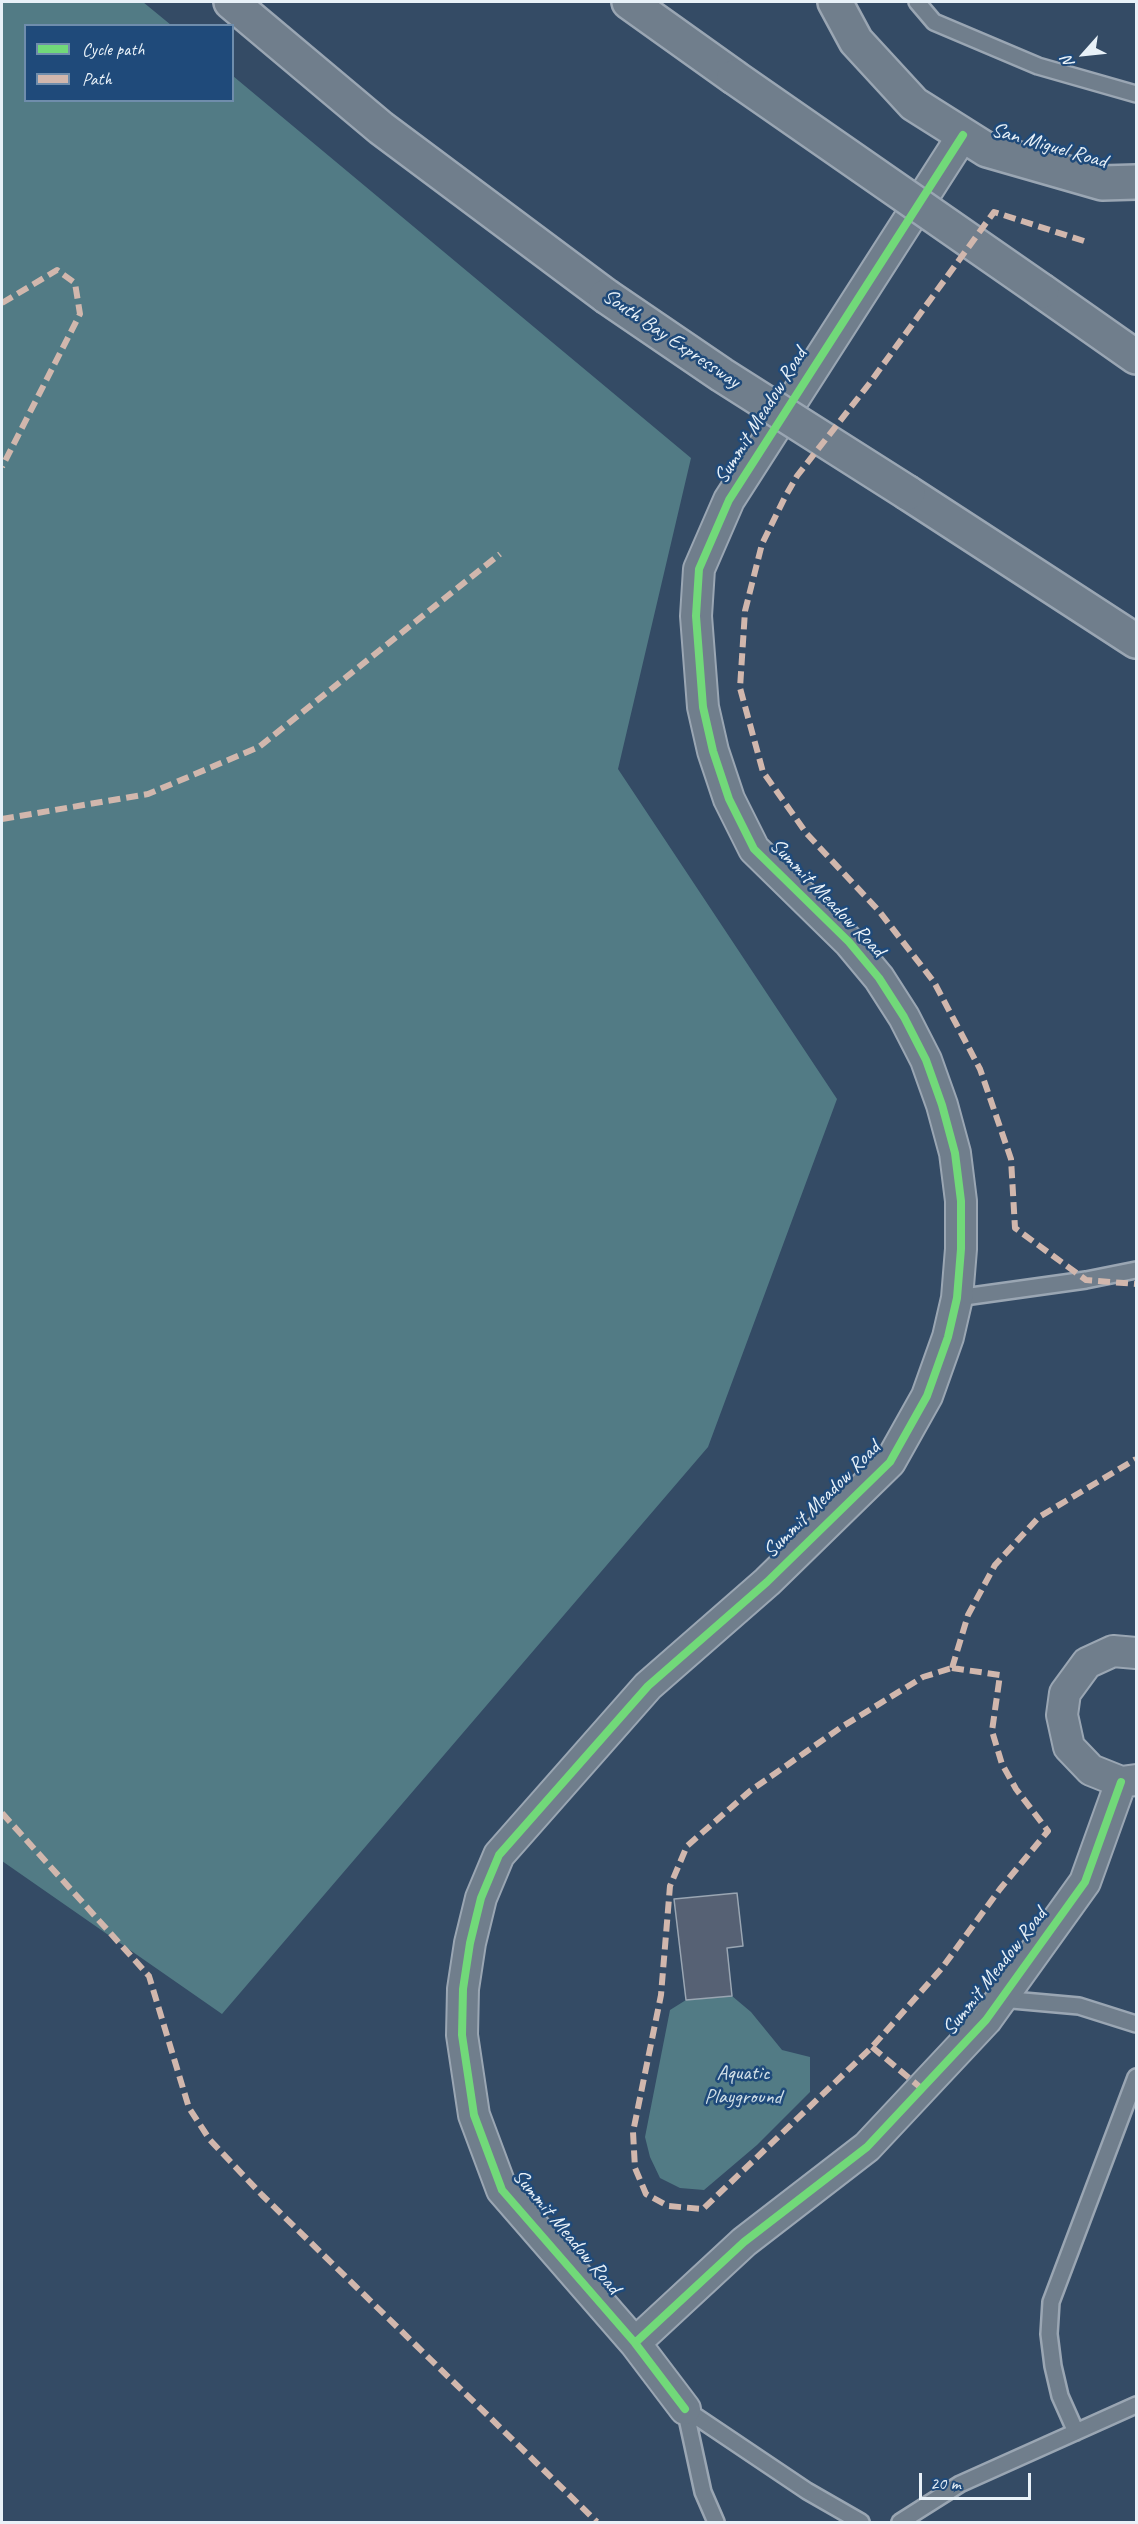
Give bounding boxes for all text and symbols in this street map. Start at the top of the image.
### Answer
legend [24,24,234,102]
north arrow [1054,24,1114,84]
text: Cycle path [82,38,144,60]
text: N [1057,53,1079,71]
text: Path [82,68,112,90]
street label: San Miguel Road [988,118,1110,174]
street label: South Bay Expressway [598,284,744,394]
street label: Summit Meadow Road [709,343,813,489]
street label: Summit Meadow Road [764,833,890,963]
street label: Summit Meadow Road [758,1436,886,1564]
street label: Summit Meadow Road [937,1903,1053,2041]
park label: Aquatic Playground [704,2060,782,2110]
street label: Summit Meadow Road [506,2164,626,2300]
scale bar [922,2461,1034,2499]
text: 20 m [930,2472,961,2494]

